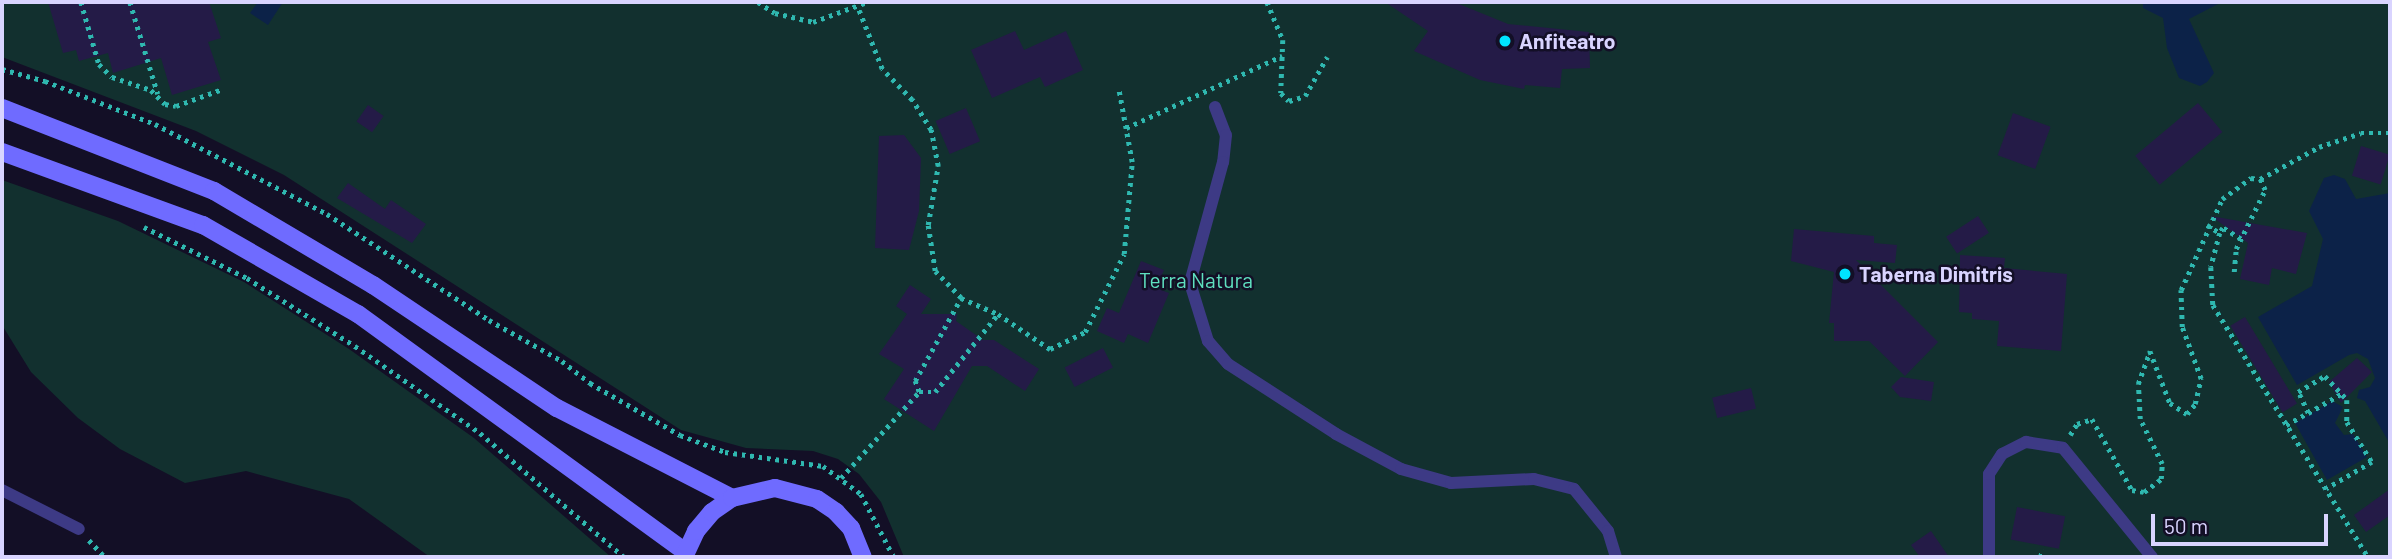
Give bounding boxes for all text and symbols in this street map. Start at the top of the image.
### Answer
place label: Anfiteatro [1519,28,1616,54]
marker: Anfiteatro [1497,33,1513,49]
place label: Taberna Dimitris [1859,261,2013,287]
marker: Taberna Dimitris [1837,266,1853,282]
park label: Terra Natura [1139,267,1253,293]
scale bar [2154,500,2331,544]
text: 50 m [2164,513,2208,538]

